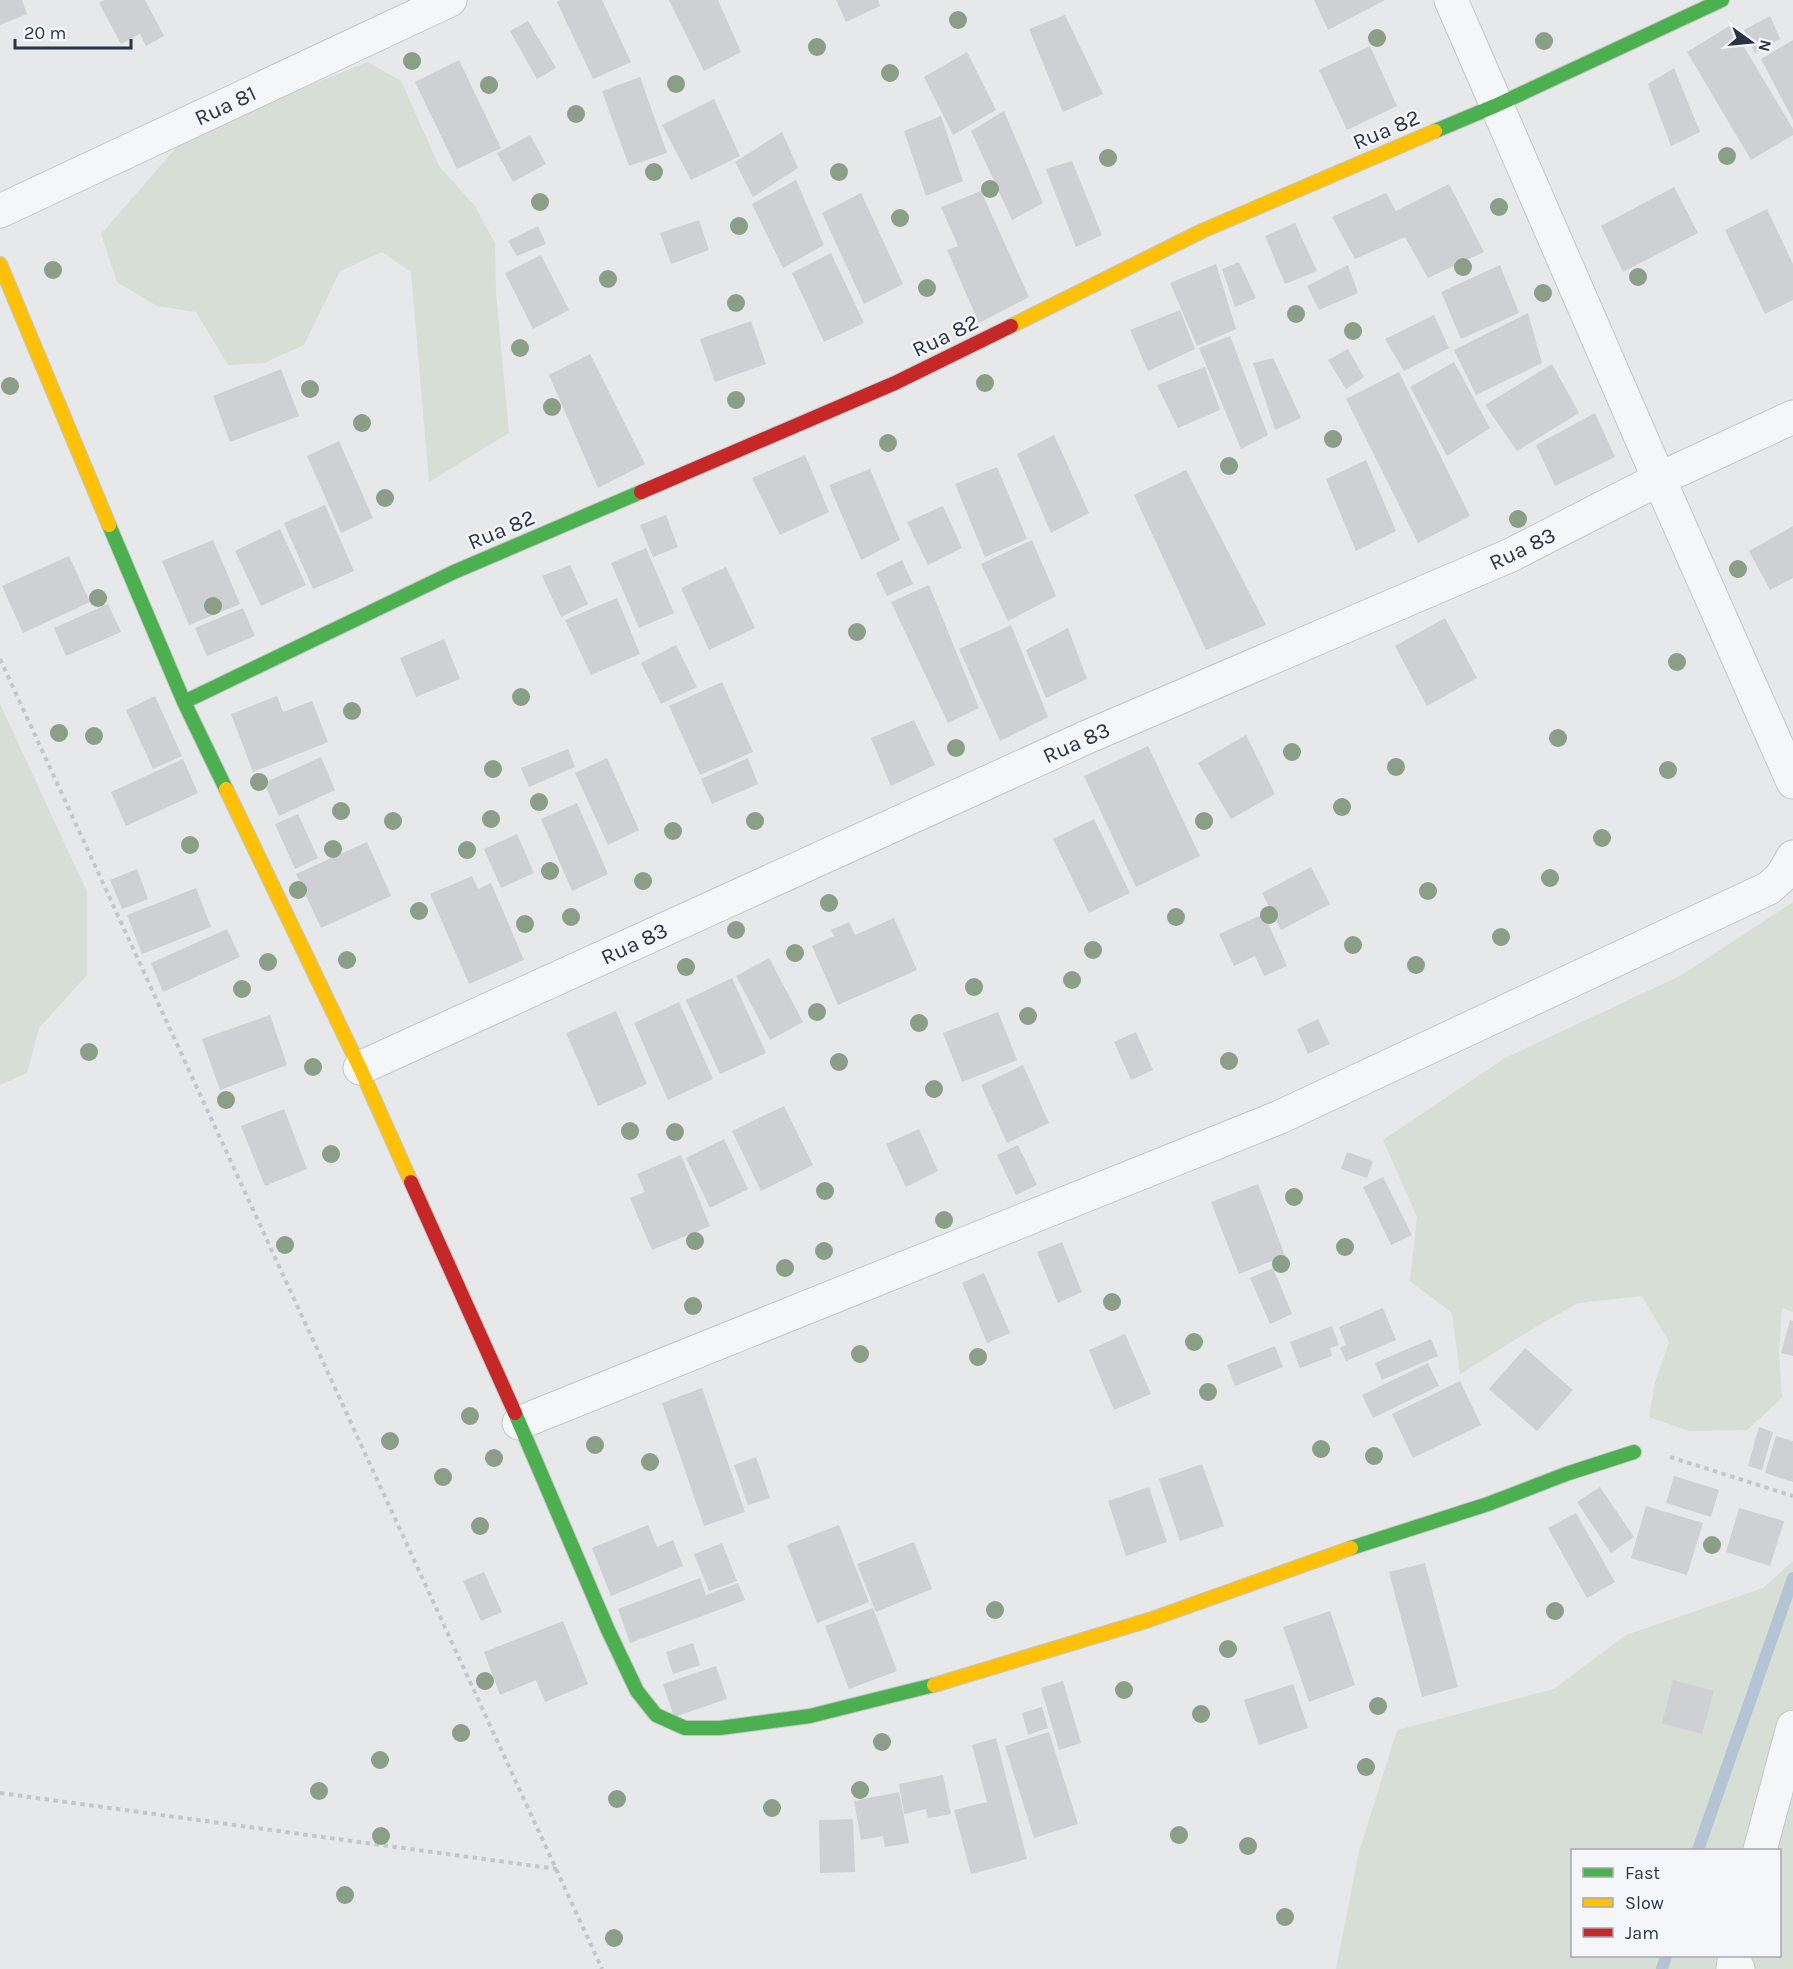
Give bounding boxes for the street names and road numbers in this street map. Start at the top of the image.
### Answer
street label: Rua 81 [191,80,260,131]
street label: Rua 82 [1349,104,1424,156]
street label: Rua 82 [908,309,983,363]
street label: Rua 82 [464,504,539,556]
street label: Rua 83 [1485,522,1560,576]
street label: Rua 83 [1039,717,1114,769]
street label: Rua 83 [597,917,672,971]

